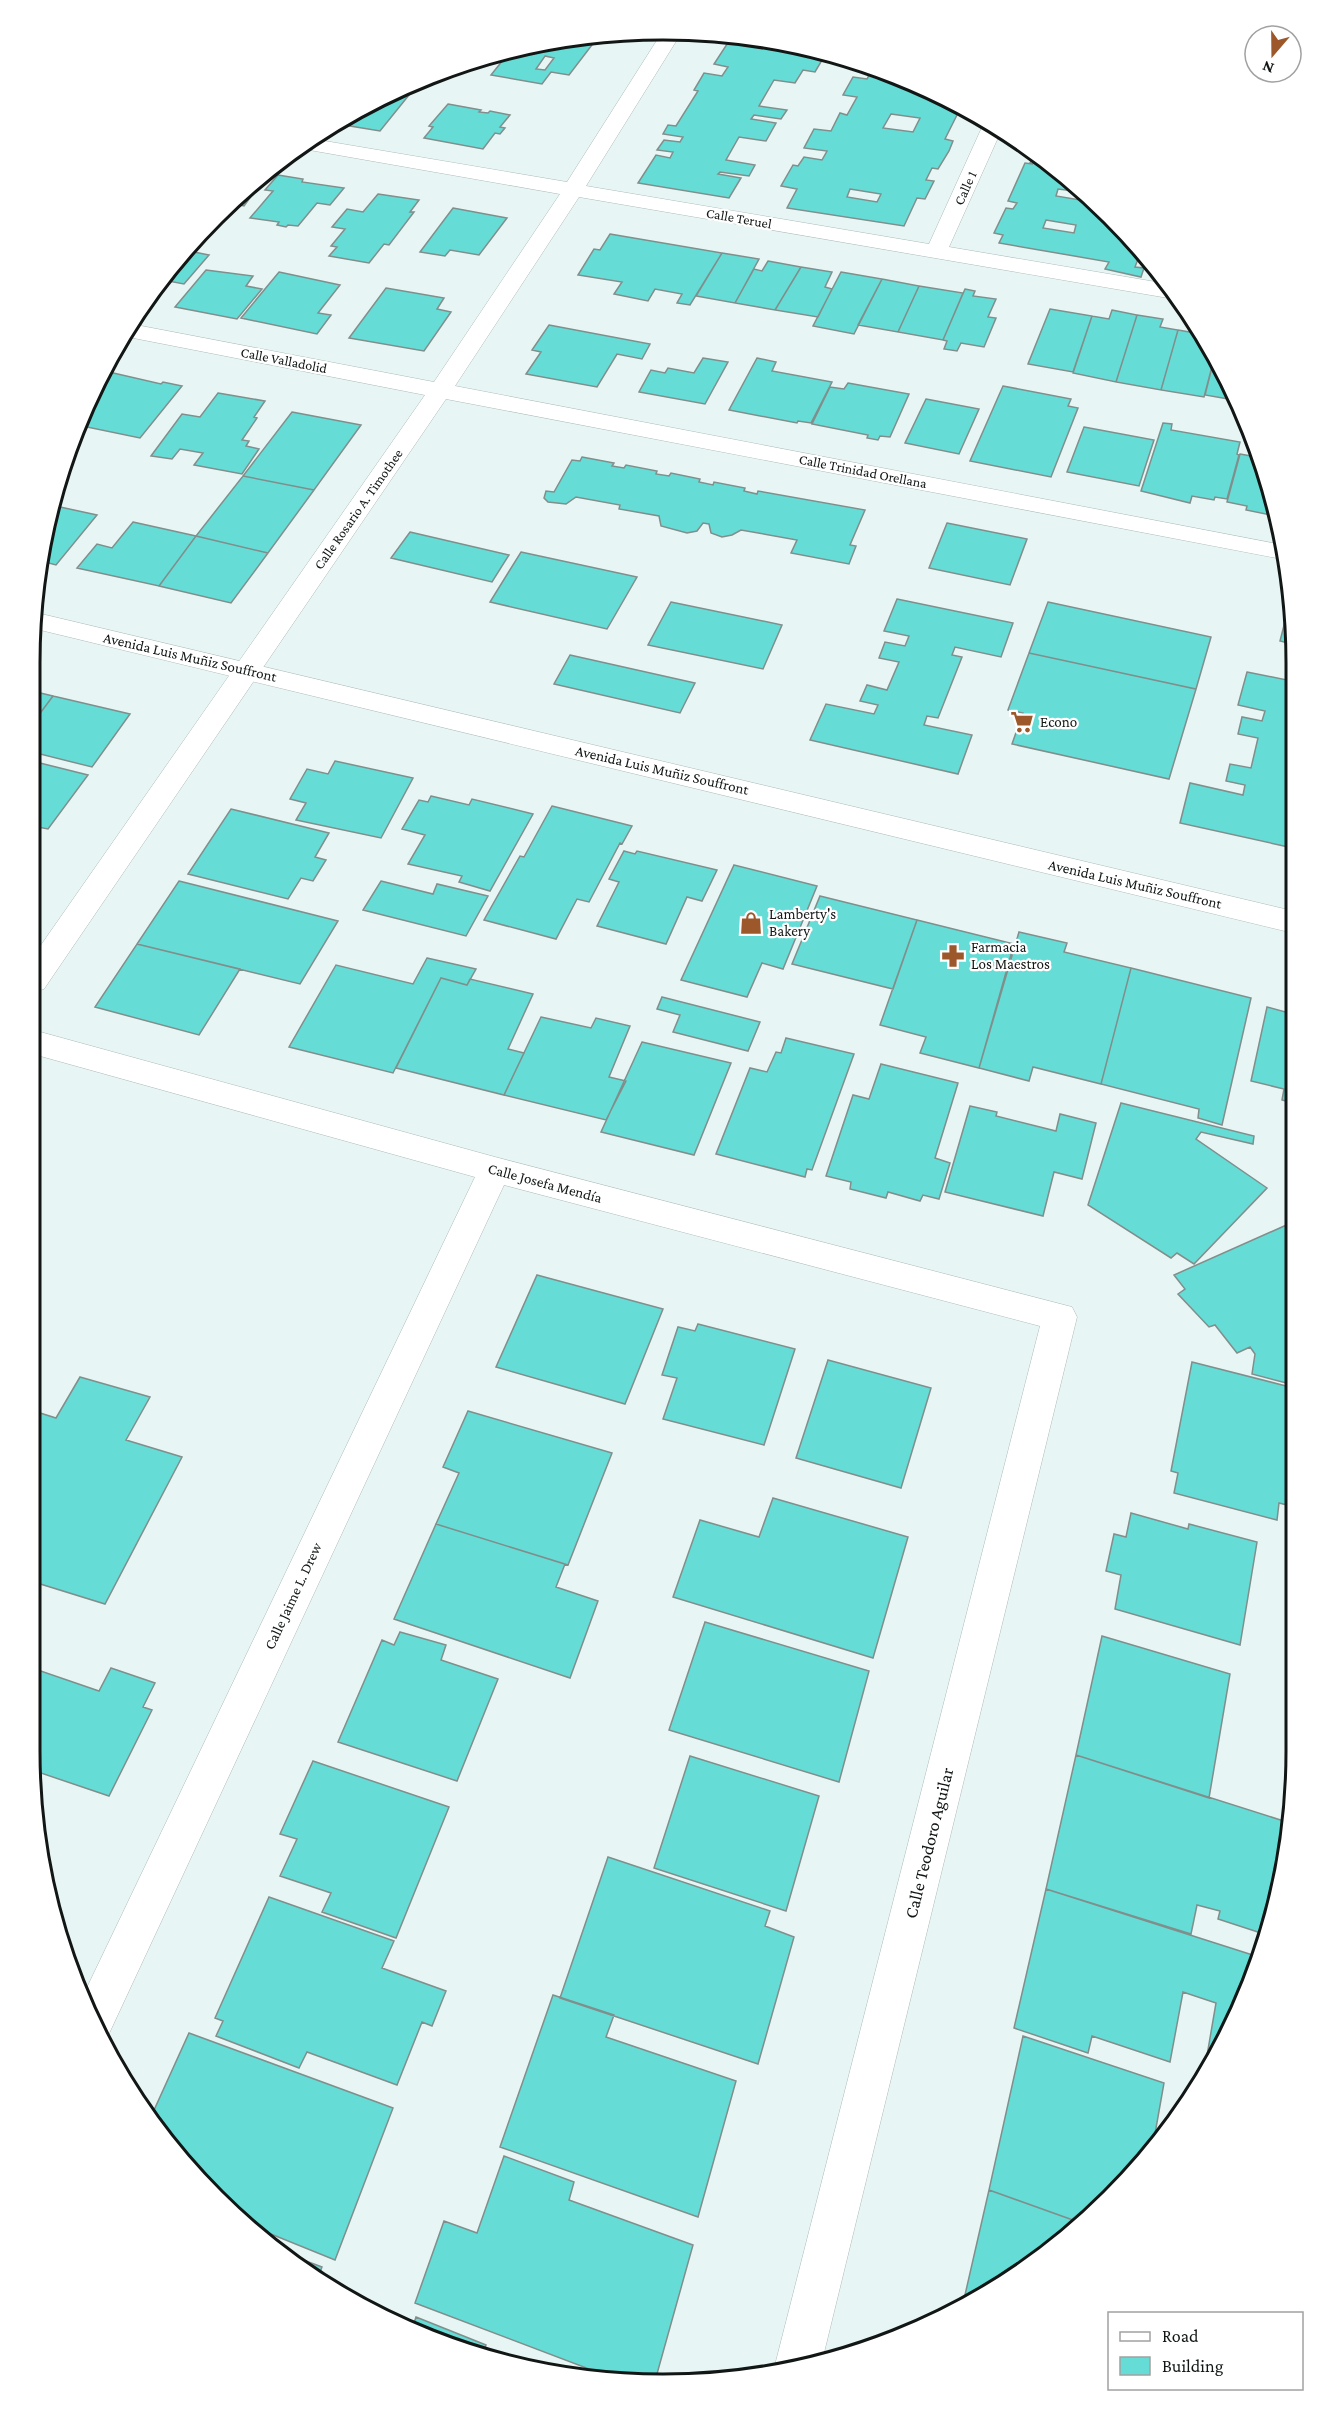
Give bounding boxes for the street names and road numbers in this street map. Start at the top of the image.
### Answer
street label: Calle 1 [950,168,980,207]
street label: Calle Teruel [705,204,773,232]
street label: Calle Valladolid [240,344,329,376]
street label: Calle Rosario A. Timothee [310,446,406,572]
street label: Calle Trinidad Orellana [798,451,929,491]
street label: Avenida Luis Muñiz Souffront [102,629,279,685]
street label: Avenida Luis Muñiz Souffront [574,742,751,798]
street label: Avenida Luis Muñiz Souffront [1047,856,1224,912]
street label: Calle Josefa Mendía [486,1160,604,1207]
street label: Calle Jaime L. Drew [261,1539,326,1652]
street label: Calle Teodoro Aguilar [901,1765,958,1921]

